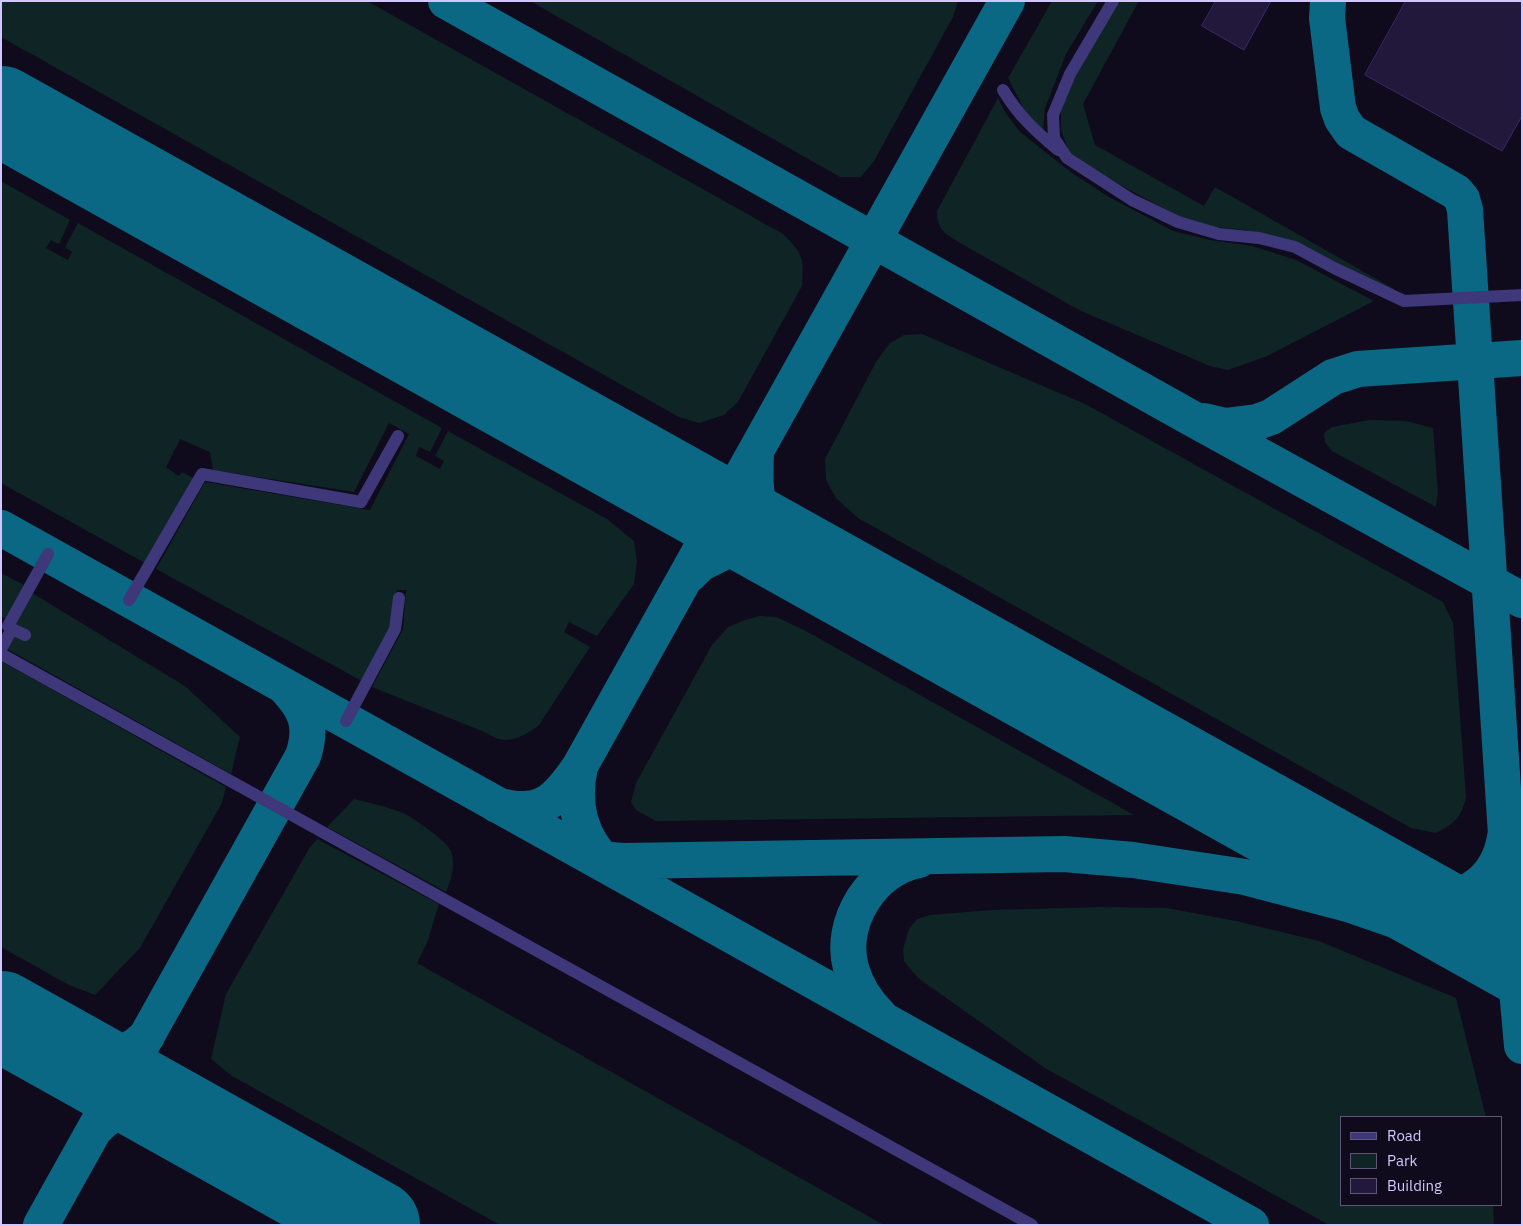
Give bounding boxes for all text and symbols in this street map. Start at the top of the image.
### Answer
legend [1340,1116,1503,1206]
text: Road [1387,1126,1422,1145]
text: Park [1387,1151,1417,1170]
text: Building [1387,1176,1442,1195]

